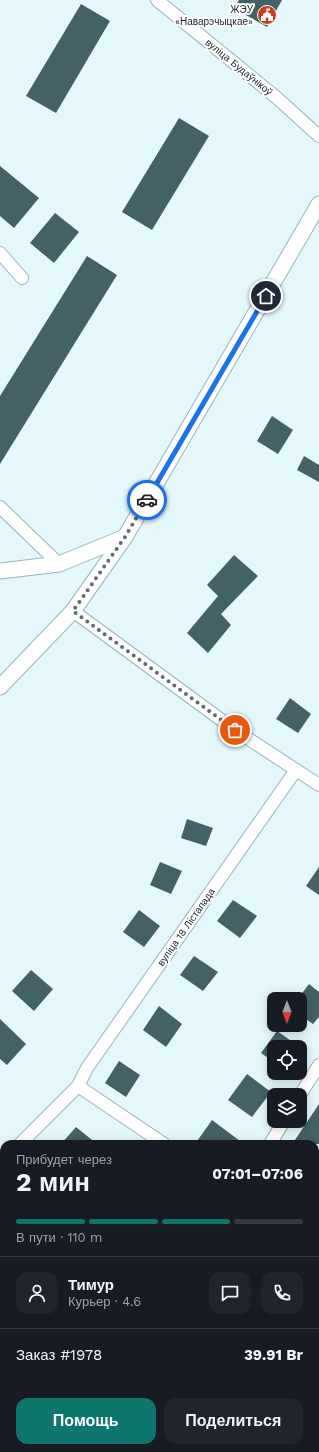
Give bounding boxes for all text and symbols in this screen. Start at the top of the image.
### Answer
place label: ЖЭУ «Наварэчыцкае» [175,4,254,27]
public building icon: ЖЭУ «Наварэчыцкае» [256,4,278,26]
street label: вуліца Будаўнікоў [203,37,275,97]
pin [249,279,283,313]
icon: home [255,285,277,307]
courier [127,480,167,520]
icon: car [136,489,158,511]
pin [218,713,252,747]
icon: bag [224,719,246,741]
street label: вуліца 18 Лістапада [155,886,217,968]
north arrow [267,992,307,1032]
map controls [267,992,307,1128]
button: locate [267,1040,307,1080]
button: layers [267,1088,307,1128]
text: Прибудет через [16,1152,112,1167]
text: 07:01–07:06 [212,1165,303,1183]
text: 2 мин [16,1167,90,1197]
text: В пути · 110 m [16,1230,102,1245]
button: person [16,1272,58,1314]
button: chat [209,1272,251,1314]
button: phone [261,1272,303,1314]
text: Тимур [68,1276,114,1294]
text: Курьер · 4.6 [68,1294,141,1309]
text: Заказ #1978 [16,1346,102,1364]
text: 39.91 Br [244,1346,303,1364]
button: Помощь [16,1398,156,1444]
button: Поделиться [164,1398,303,1444]

